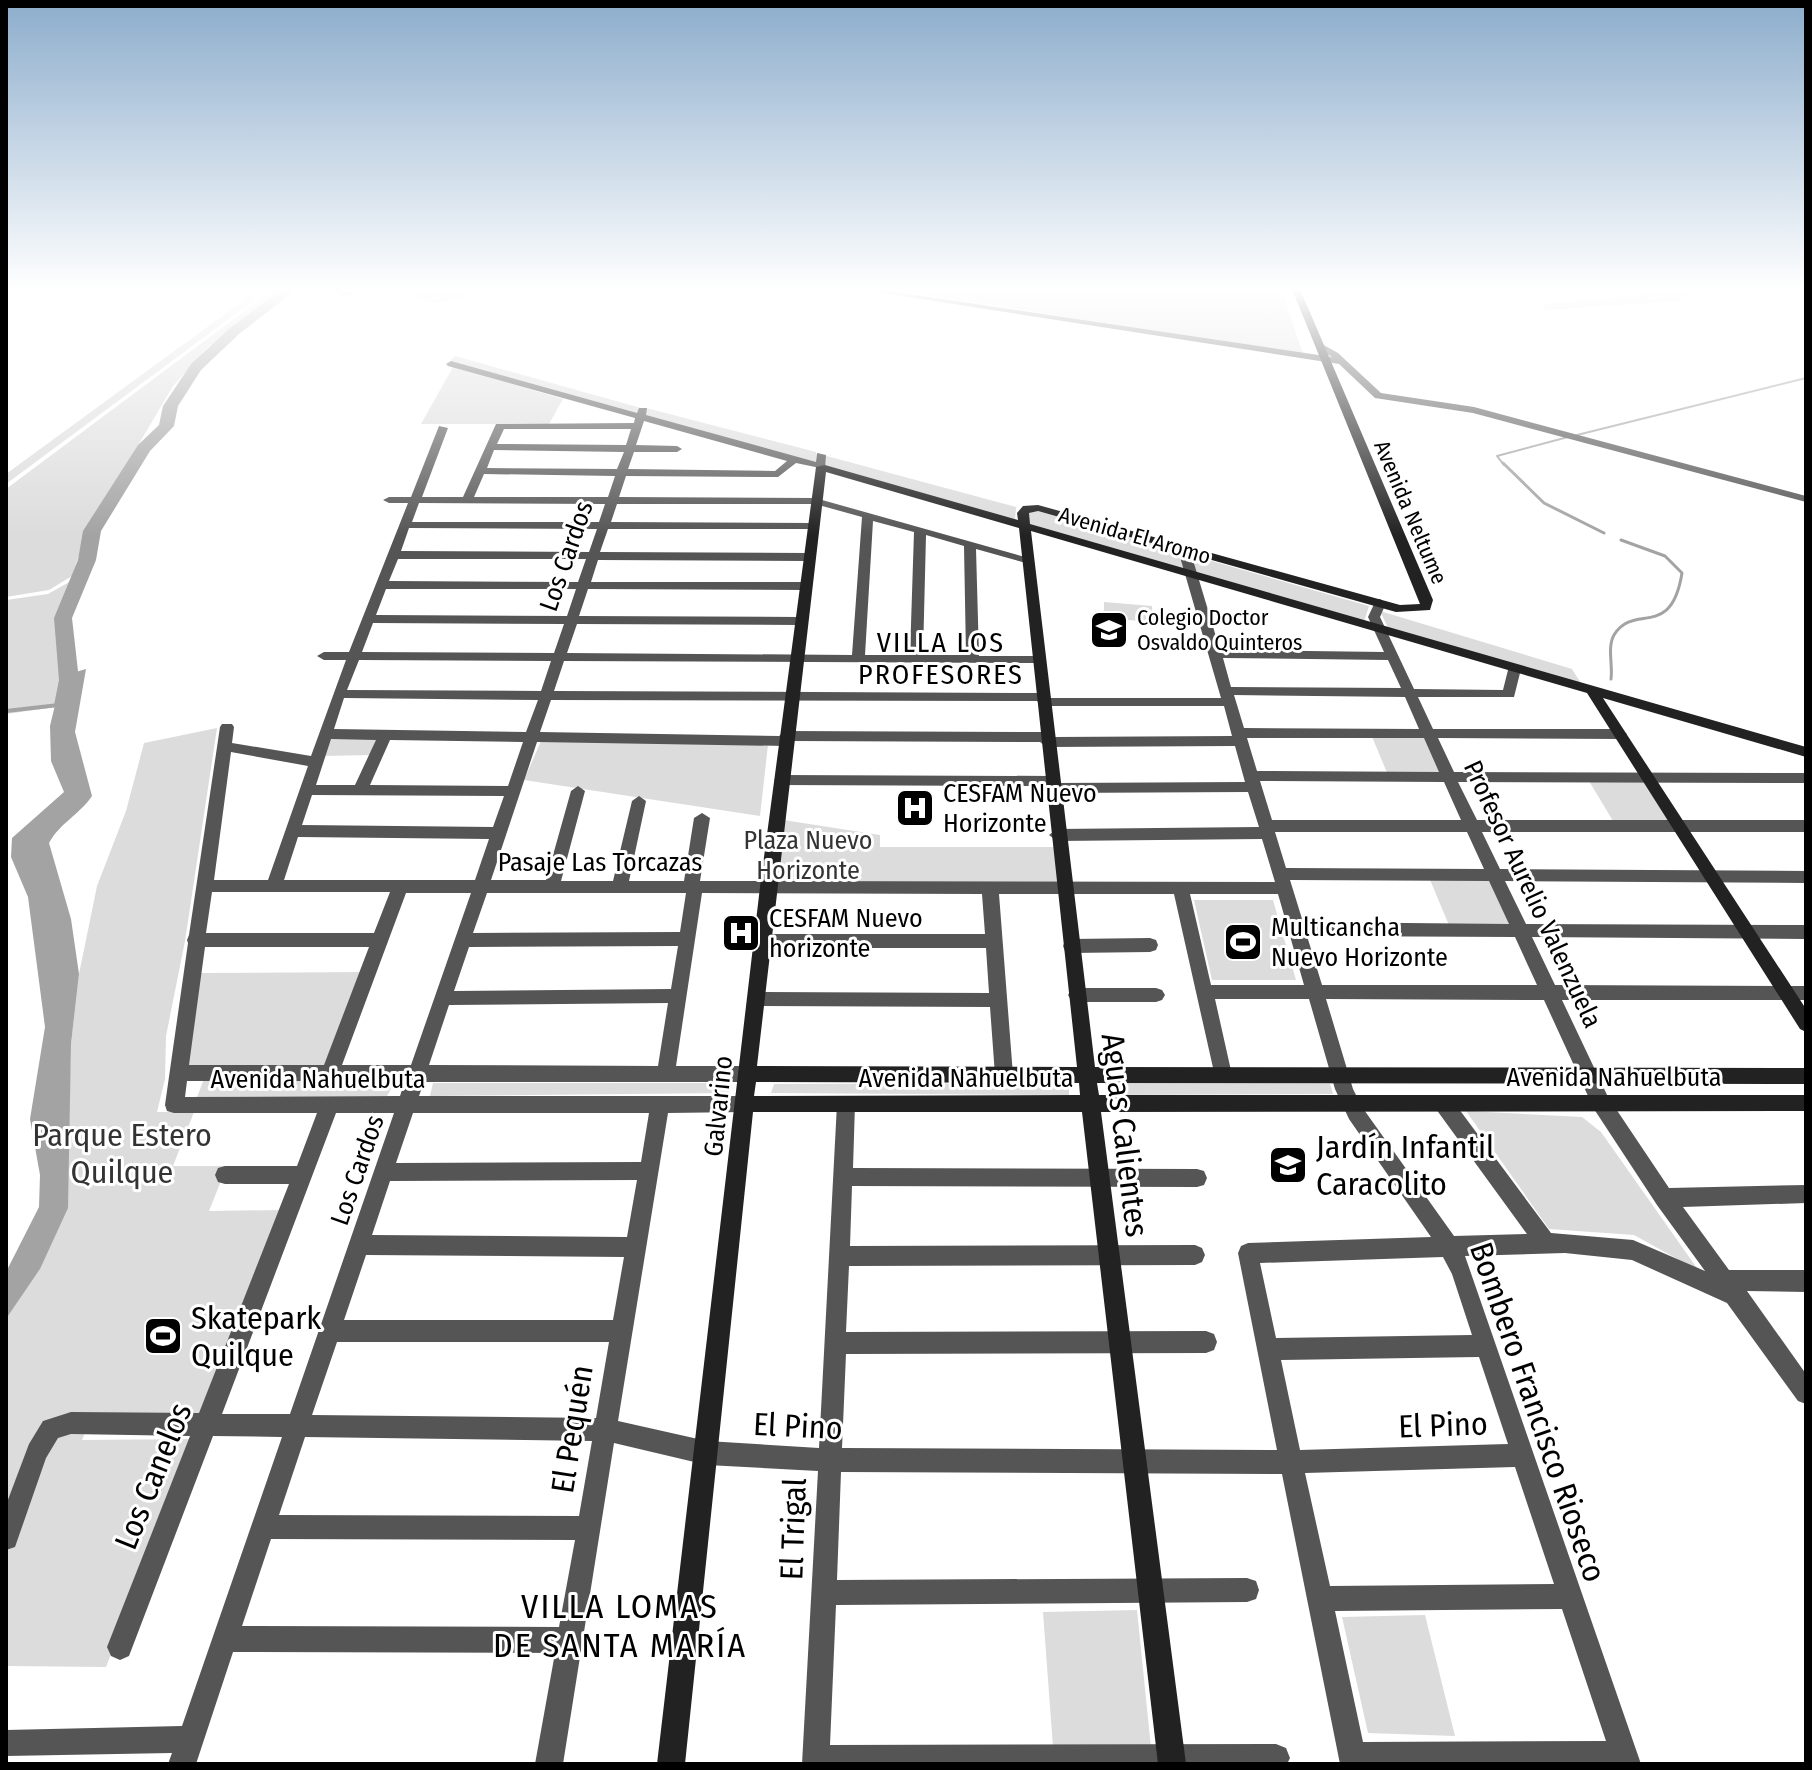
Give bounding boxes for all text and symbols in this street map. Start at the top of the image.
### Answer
street label: Avenida Neltume [1368,436,1453,588]
street label: Los Cardos [533,497,600,615]
street label: Avenida El Aromo [1056,501,1214,570]
place label: Colegio Doctor Osvaldo Quinteros [1137,604,1302,656]
school or university icon: Colegio Doctor Osvaldo Quinteros [1088,609,1130,651]
district label: VILLA LOS PROFESORES [858,626,1024,691]
street label: Profesor Aurelio Valenzuela [1457,756,1608,1033]
place label: CESFAM Nuevo Horizonte [943,778,1097,839]
hospital icon: CESFAM Nuevo Horizonte [894,787,936,829]
park label: Plaza Nuevo Horizonte [744,825,872,886]
street label: Pasaje Las Torcazas [498,847,702,878]
place label: CESFAM Nuevo horizonte [769,903,923,964]
hospital icon: CESFAM Nuevo horizonte [720,912,762,954]
place label: Multicancha Nuevo Horizonte [1271,912,1448,973]
sports icon: Multicancha Nuevo Horizonte [1222,921,1264,963]
street label: Aguas Calientes [1094,1031,1156,1239]
street label: Galvarino [698,1054,739,1158]
street label: Avenida Nahuelbuta [1506,1062,1722,1093]
street label: Avenida Nahuelbuta [858,1063,1074,1094]
street label: Avenida Nahuelbuta [210,1064,426,1095]
street label: Los Cardos [324,1111,391,1229]
park label: Parque Estero Quilque [32,1116,212,1191]
place label: Jardín Infantil Caracolito [1316,1128,1495,1203]
school or university icon: Jardín Infantil Caracolito [1267,1144,1309,1186]
street label: Bombero Francisco Rioseco [1462,1237,1614,1587]
place label: Skatepark Quilque [191,1299,321,1374]
sports icon: Skatepark Quilque [142,1315,184,1357]
street label: El Pequén [543,1362,601,1496]
street label: Los Canelos [106,1397,200,1555]
street label: El Pino [1398,1404,1488,1446]
street label: El Pino [752,1405,844,1447]
street label: El Trigal [772,1477,814,1581]
district label: VILLA LOMAS DE SANTA MARÍA [493,1586,747,1666]

